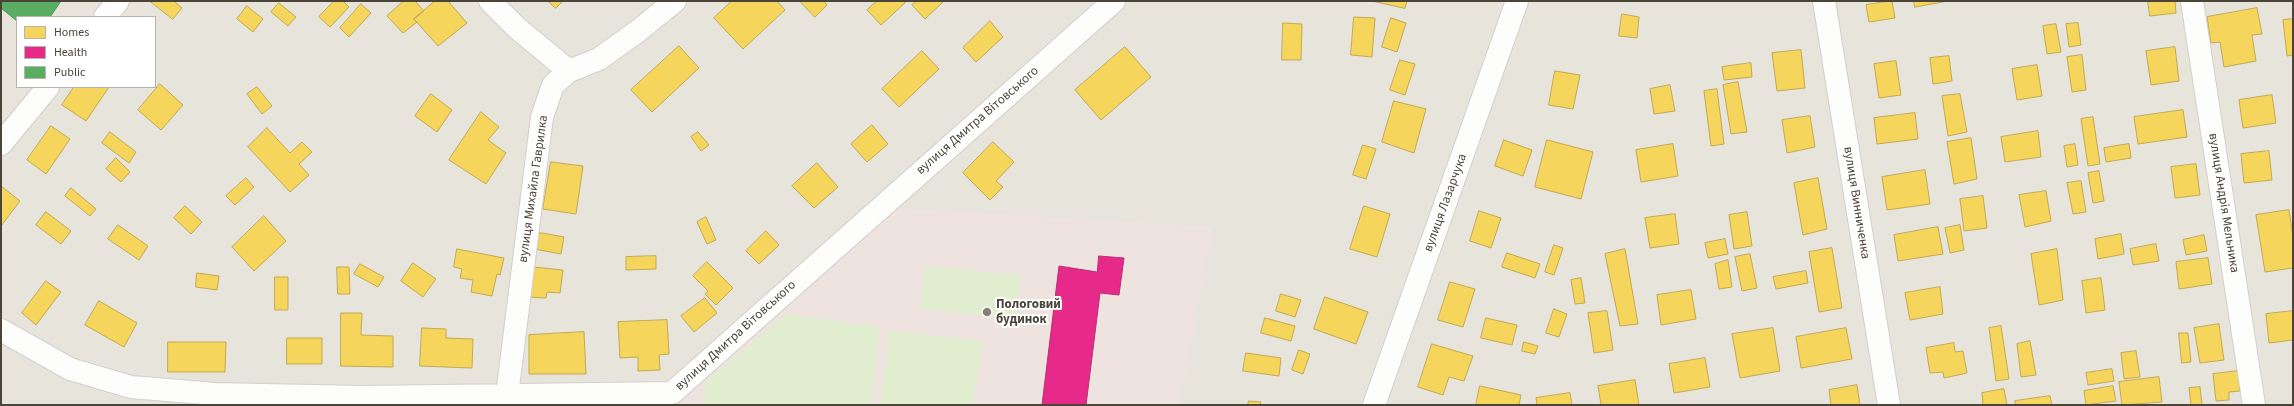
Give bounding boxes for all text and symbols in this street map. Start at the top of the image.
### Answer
legend [16,16,156,88]
text: Homes [54,24,89,41]
text: Health [54,44,87,61]
text: Public [54,64,85,81]
street label: вулиця Дмитра Вітовського [914,64,1042,178]
street label: вулиця Михайла Гаврилка [516,114,552,264]
street label: вулиця Андрія Мельника [2204,132,2242,274]
street label: вулиця Винниченка [1839,146,1873,260]
street label: вулиця Лазарчука [1421,152,1471,254]
street label: вулиця Дмитра Вітовського [672,278,800,394]
place label: Пологовий будинок [996,297,1061,328]
marker: Пологовий будинок [981,306,993,318]

